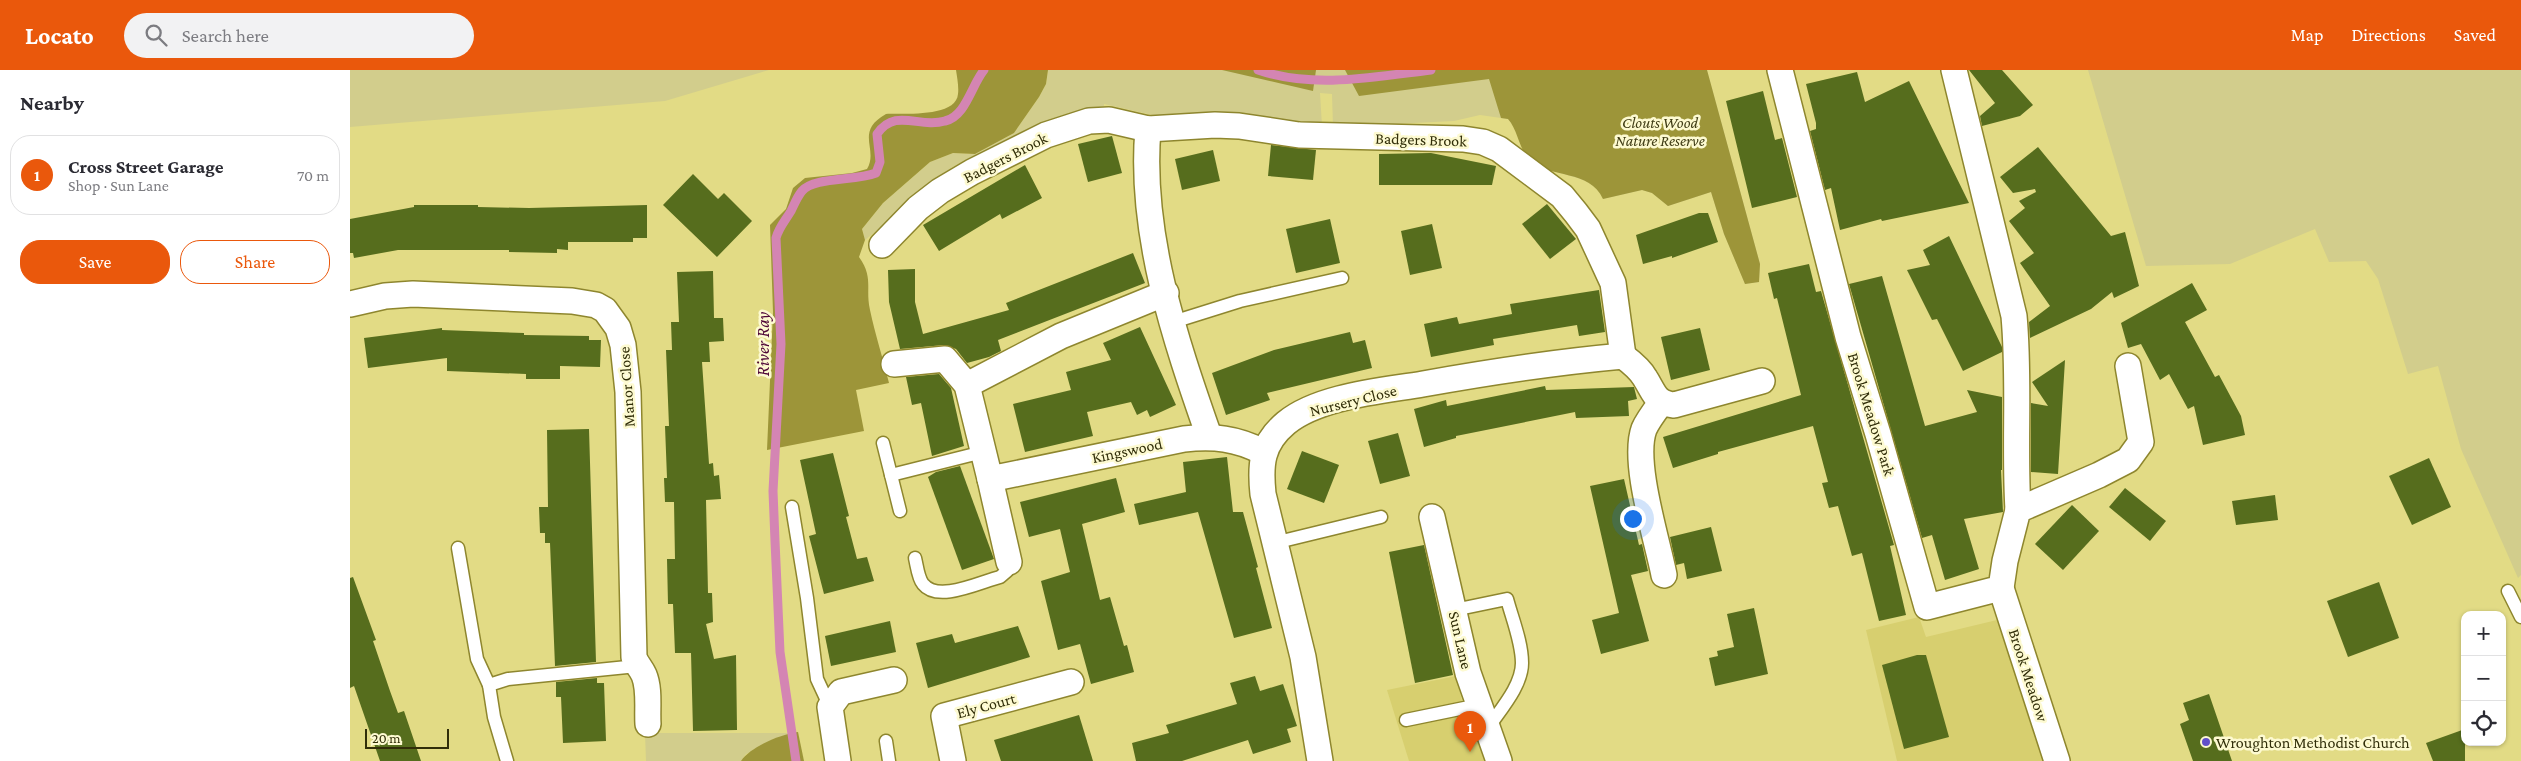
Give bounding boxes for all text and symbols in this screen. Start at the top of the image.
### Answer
search box [124,13,474,58]
icon: search [142,21,170,49]
text: Locato [25,22,94,49]
text: Search here [182,25,269,46]
text: Map [2291,25,2323,45]
text: Directions [2351,25,2426,45]
text: Saved [2454,25,2496,45]
text: Nearby [20,91,84,115]
park label: Clouts Wood Nature Reserve [1615,114,1705,149]
street label: Badgers Brook [961,129,1051,187]
street label: Badgers Brook [1375,129,1467,151]
text: Cross Street Garage [68,156,224,177]
text: 1 [34,167,40,184]
text: 70 m [297,167,329,184]
text: Shop · Sun Lane [68,177,169,194]
button: Save [20,240,170,284]
button: Share [180,240,330,284]
water label: River Ray [753,311,773,376]
street label: Manor Close [615,346,638,428]
street label: Brook Meadow Park [1845,351,1898,478]
street label: Nursery Close [1308,381,1399,420]
street label: Kingswood [1090,435,1165,467]
your location [1620,506,1646,532]
street label: Sun Lane [1446,610,1475,671]
map controls [2461,611,2506,746]
button: + [2461,611,2506,656]
street label: Brook Meadow [2006,627,2052,724]
button: − [2461,656,2506,701]
street label: Ely Court [955,689,1018,722]
button: locate [2461,701,2506,746]
pin: 1 [1454,711,1486,752]
scale bar [365,726,449,749]
text: 20 m [372,730,400,746]
place label: Wroughton Methodist Church [2216,734,2410,752]
marker: Wroughton Methodist Church [2200,736,2212,748]

